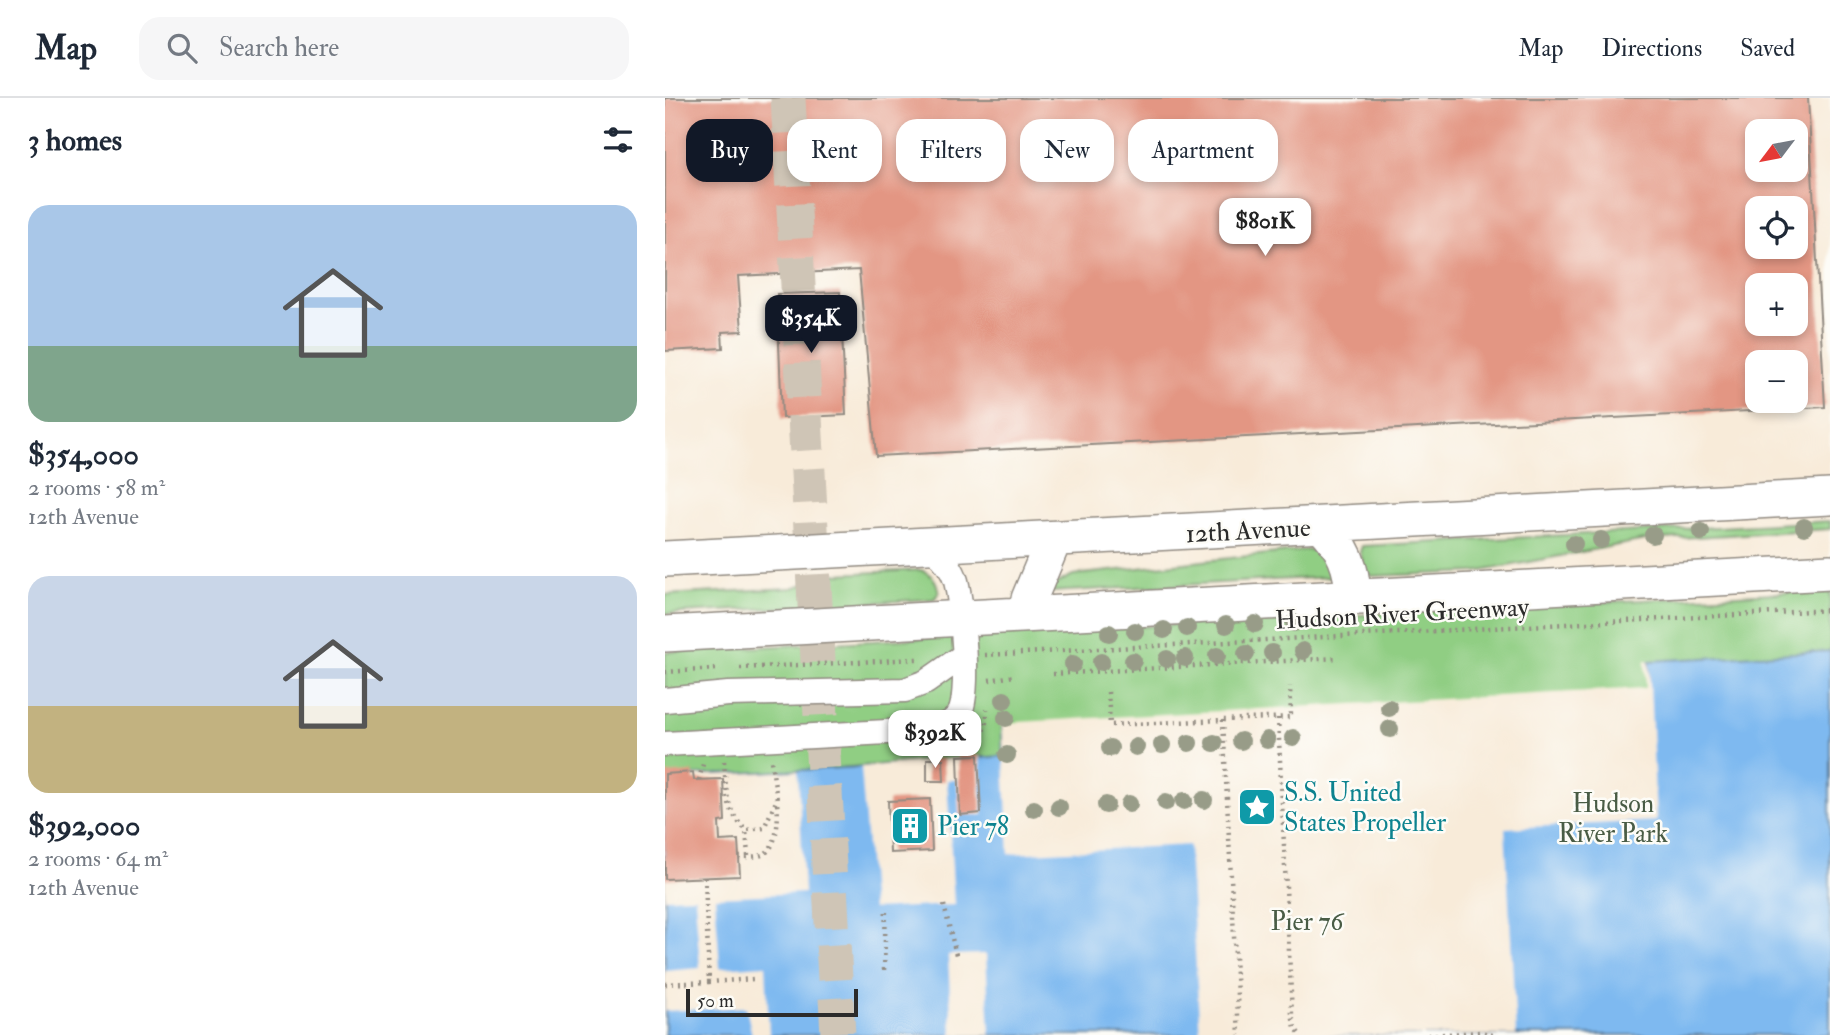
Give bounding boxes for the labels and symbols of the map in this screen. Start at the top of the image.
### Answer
north arrow [1745,119,1808,182]
pin: $801K [1216,198,1314,258]
pin: $354K [762,296,860,355]
street label: 12th Avenue [1185,512,1312,550]
street label: Hudson River Greenway [1274,591,1530,637]
pin: $392K [886,710,984,770]
place label: S.S. United States Propeller [1284,777,1446,840]
place icon: S.S. United States Propeller [1236,786,1278,828]
park label: Hudson River Park [1558,788,1668,850]
building icon: Pier 78 [889,805,931,847]
place label: Pier 78 [937,811,1009,843]
park label: Pier 76 [1271,906,1345,938]
scale bar [686,986,857,1018]

